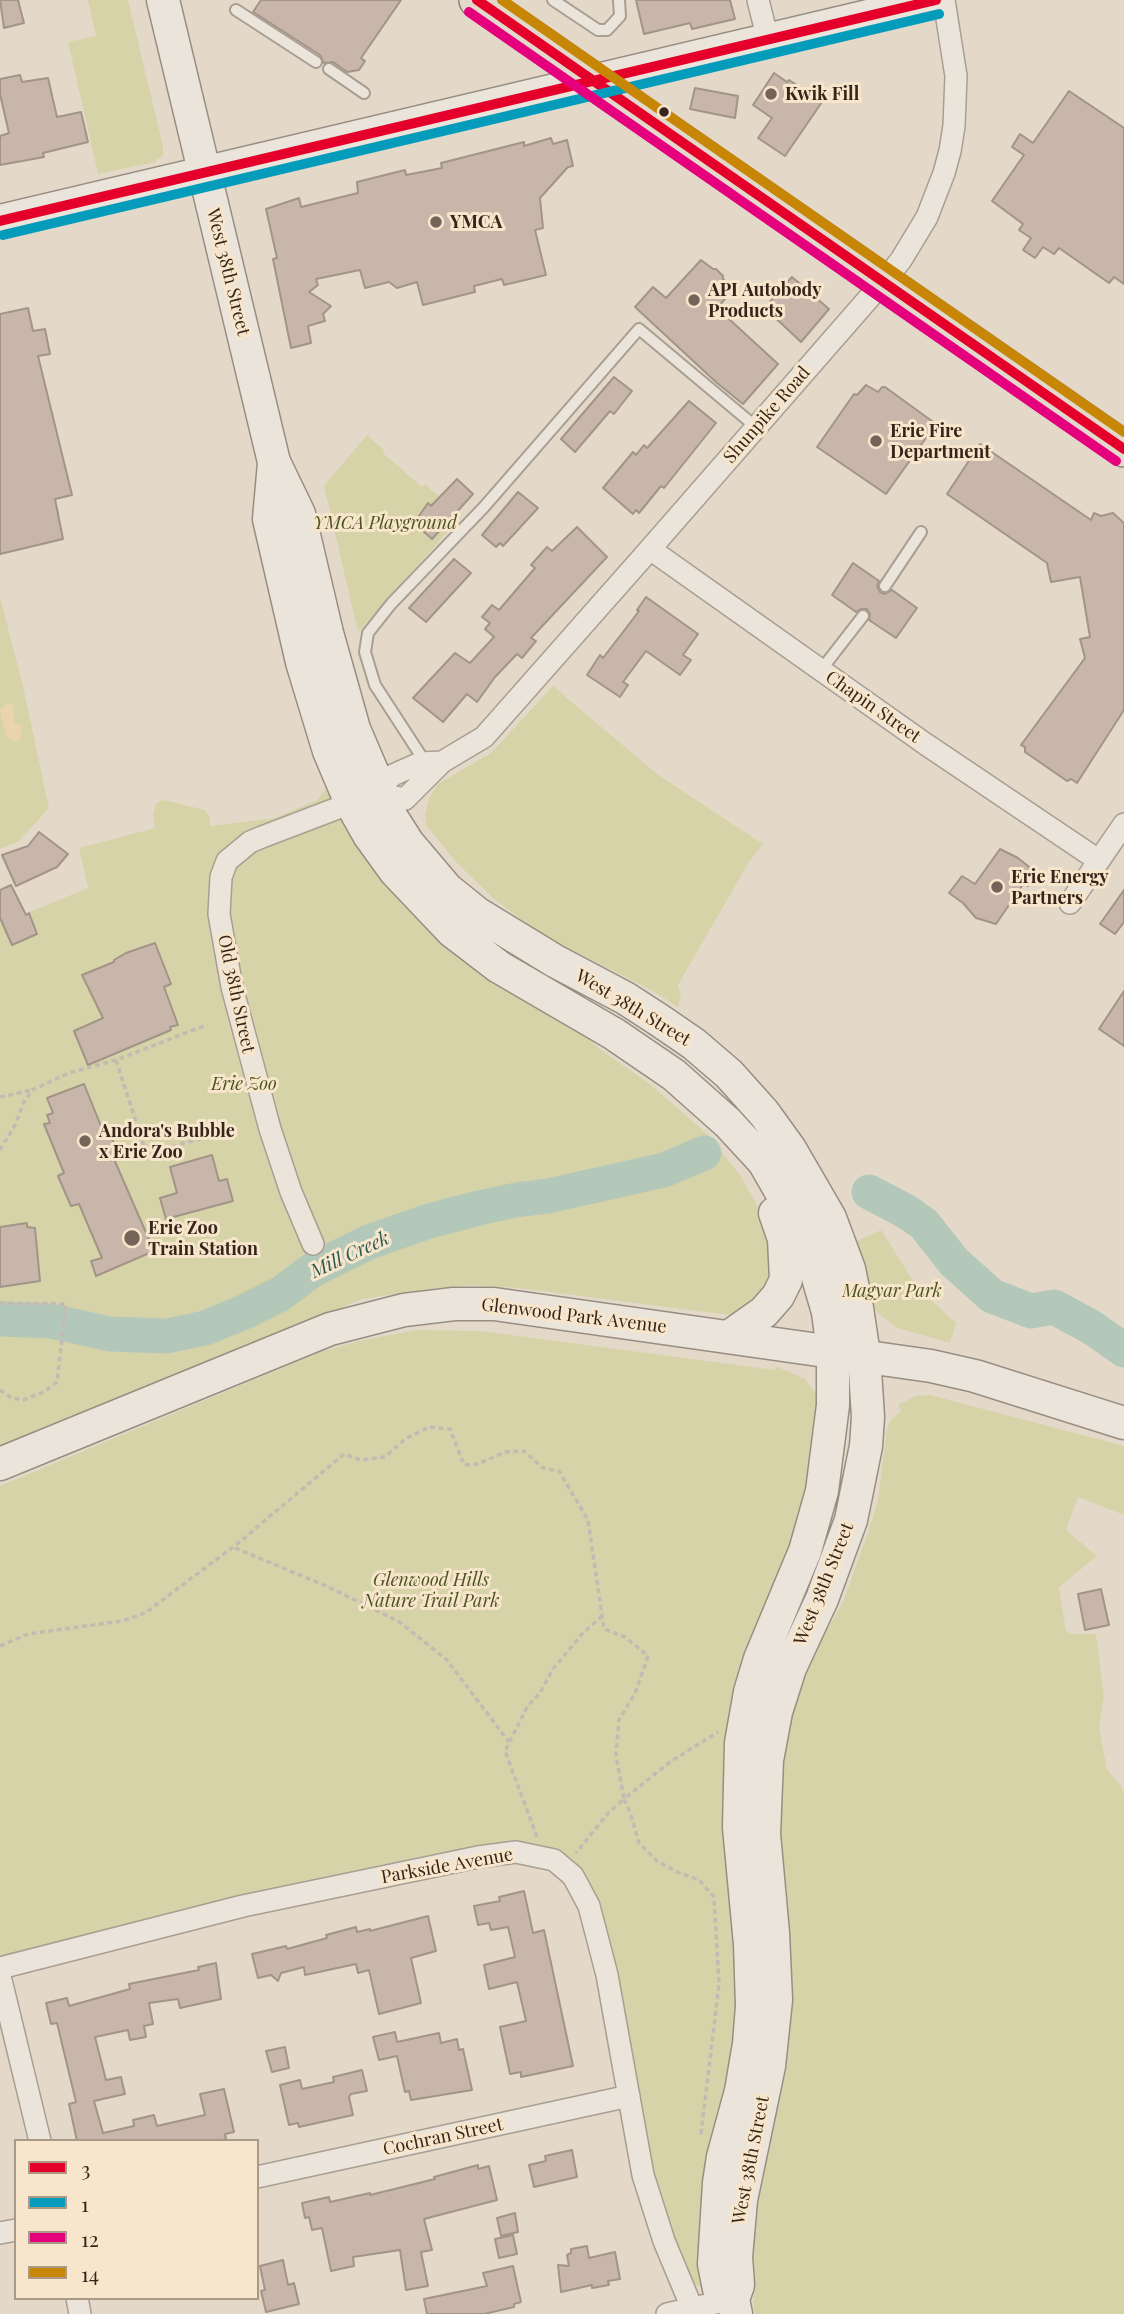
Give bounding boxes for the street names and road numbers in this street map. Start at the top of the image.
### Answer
street label: West 38th Street [202,206,254,338]
street label: Shunpike Road [719,362,815,468]
street label: Chapin Street [821,666,925,748]
street label: Old 38th Street [213,933,259,1055]
street label: West 38th Street [572,965,694,1051]
street label: Glenwood Park Avenue [480,1294,668,1338]
street label: West 38th Street [790,1520,858,1648]
street label: Parkside Avenue [379,1844,515,1888]
street label: West 38th Street [728,2094,774,2226]
street label: Cochran Street [381,2114,505,2160]

